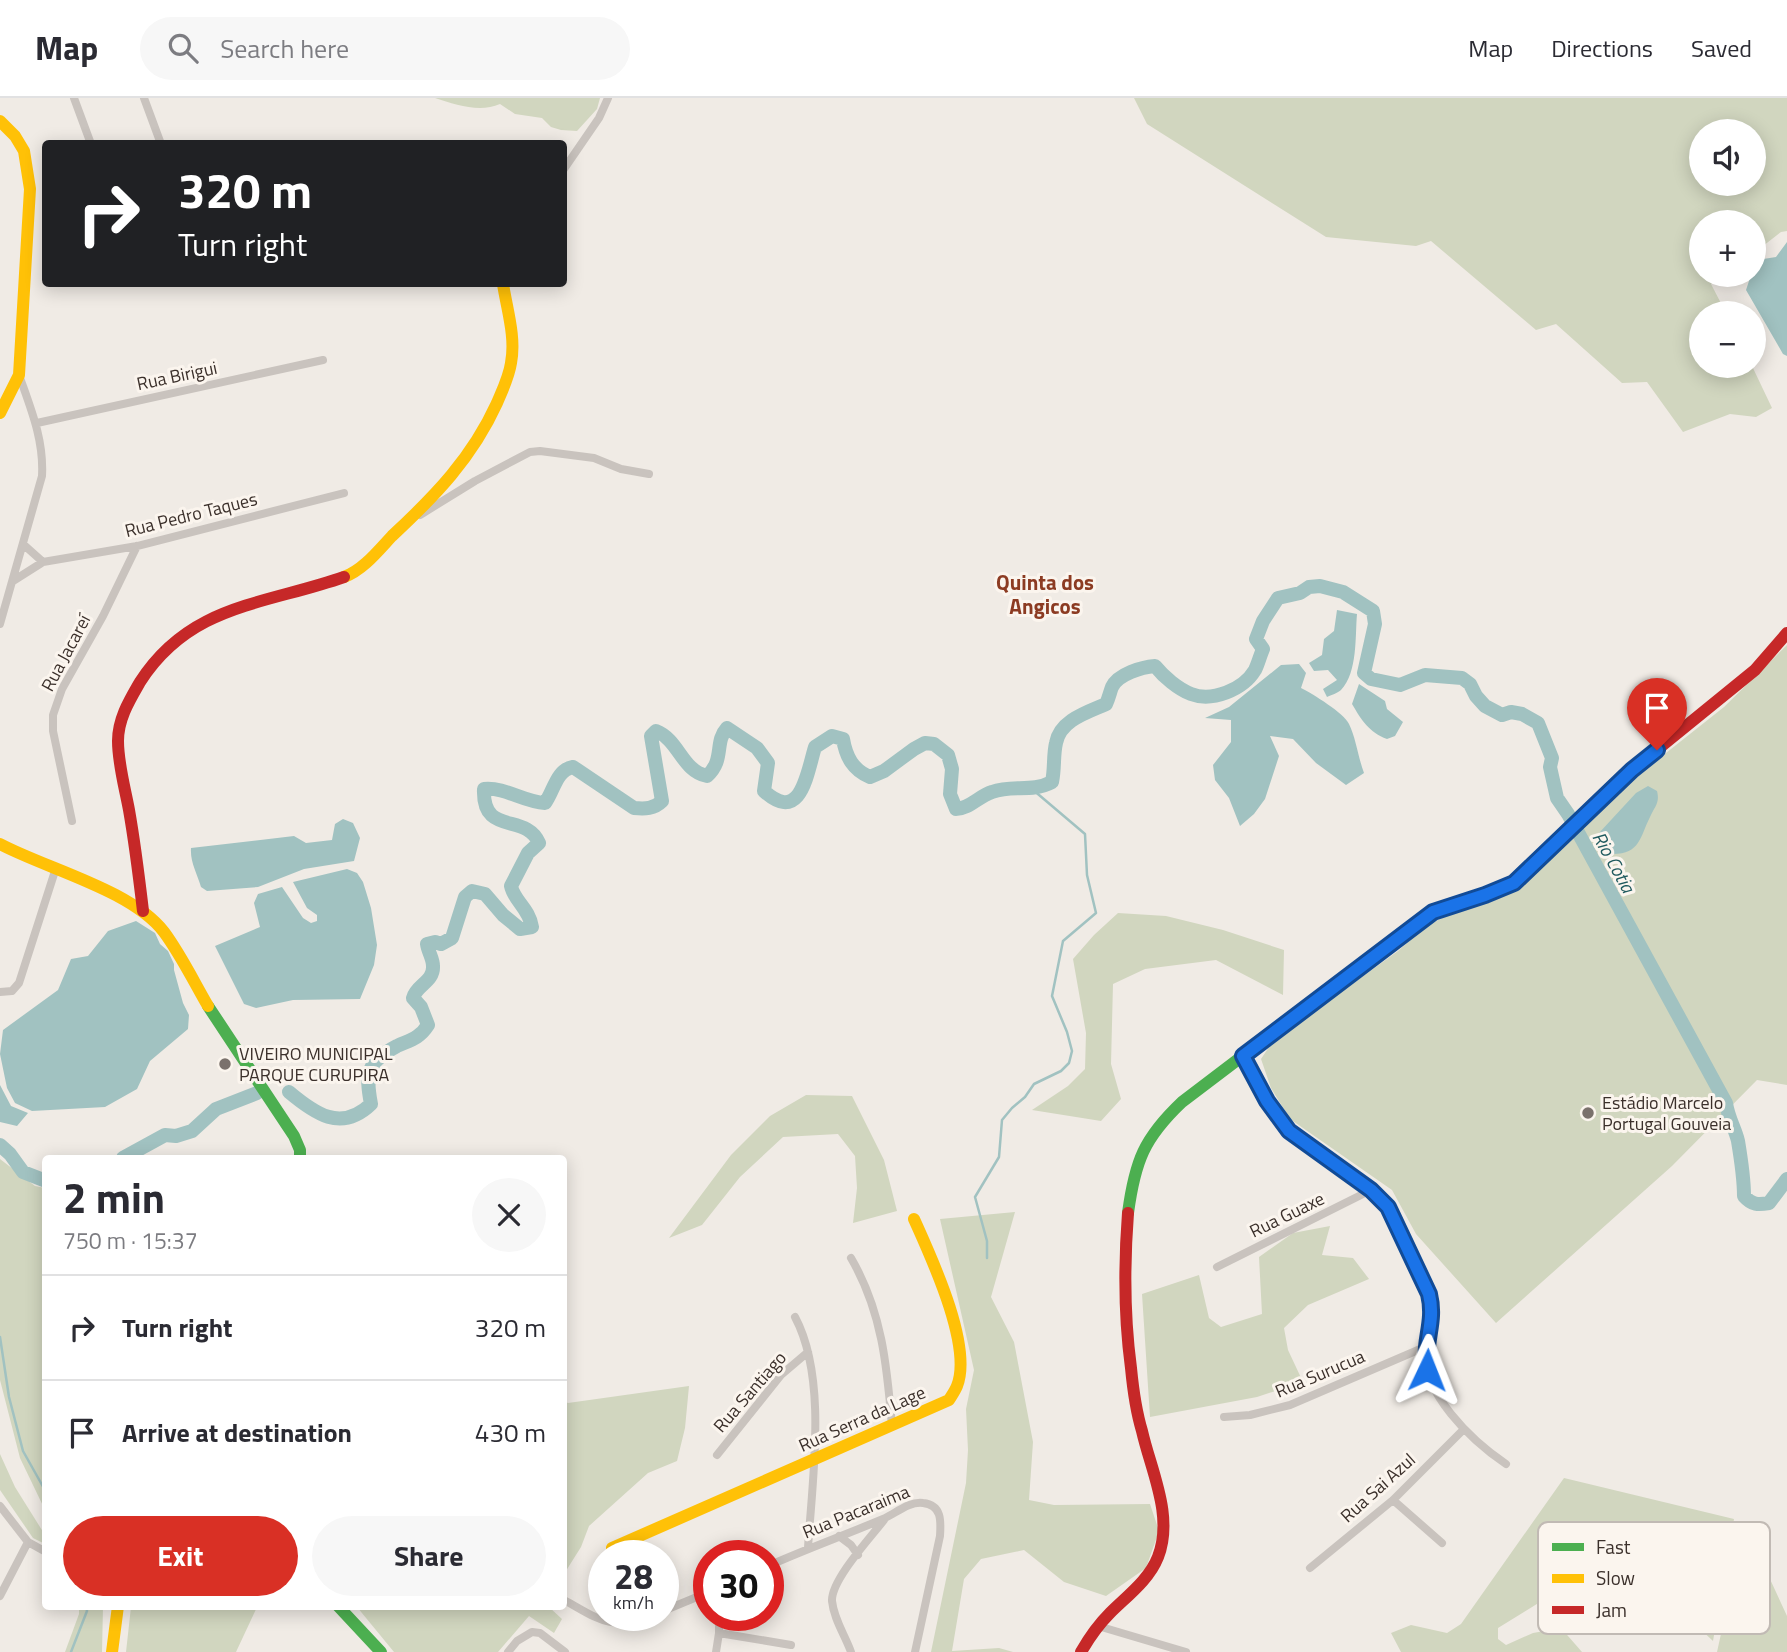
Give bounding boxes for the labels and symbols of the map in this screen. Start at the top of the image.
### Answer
street label: Rua Birigui [134,354,220,397]
street label: Rua Pedro Taques [122,485,260,544]
district label: Quinta dos Angicos [996,566,1094,622]
street label: Rua Jacareí [34,608,98,696]
pin [1627,678,1687,750]
water label: Rio Cotia [1586,826,1644,899]
place label: VIVEIRO MUNICIPAL PARQUE CURUPIRA [239,1040,393,1088]
marker: VIVEIRO MUNICIPAL PARQUE CURUPIRA [217,1056,233,1072]
place label: Estádio Marcelo Portugal Gouveia [1602,1089,1731,1137]
marker: Estádio Marcelo Portugal Gouveia [1580,1105,1596,1121]
street label: Rua Guaxe [1245,1185,1329,1244]
position arrow [1390,1333,1464,1407]
street label: Rua Surucua [1271,1343,1369,1405]
street label: Rua Santiago [707,1345,793,1438]
street label: Rua Serra da Lage [794,1378,930,1459]
street label: Rua Sai Azul [1334,1447,1421,1529]
street label: Rua Pacaraima [798,1478,913,1545]
legend [1538,1522,1770,1634]
text: Fast [1596,1532,1631,1561]
speed limit sign: 30 [693,1540,784,1631]
text: Slow [1596,1563,1635,1592]
text: Jam [1596,1595,1627,1624]

